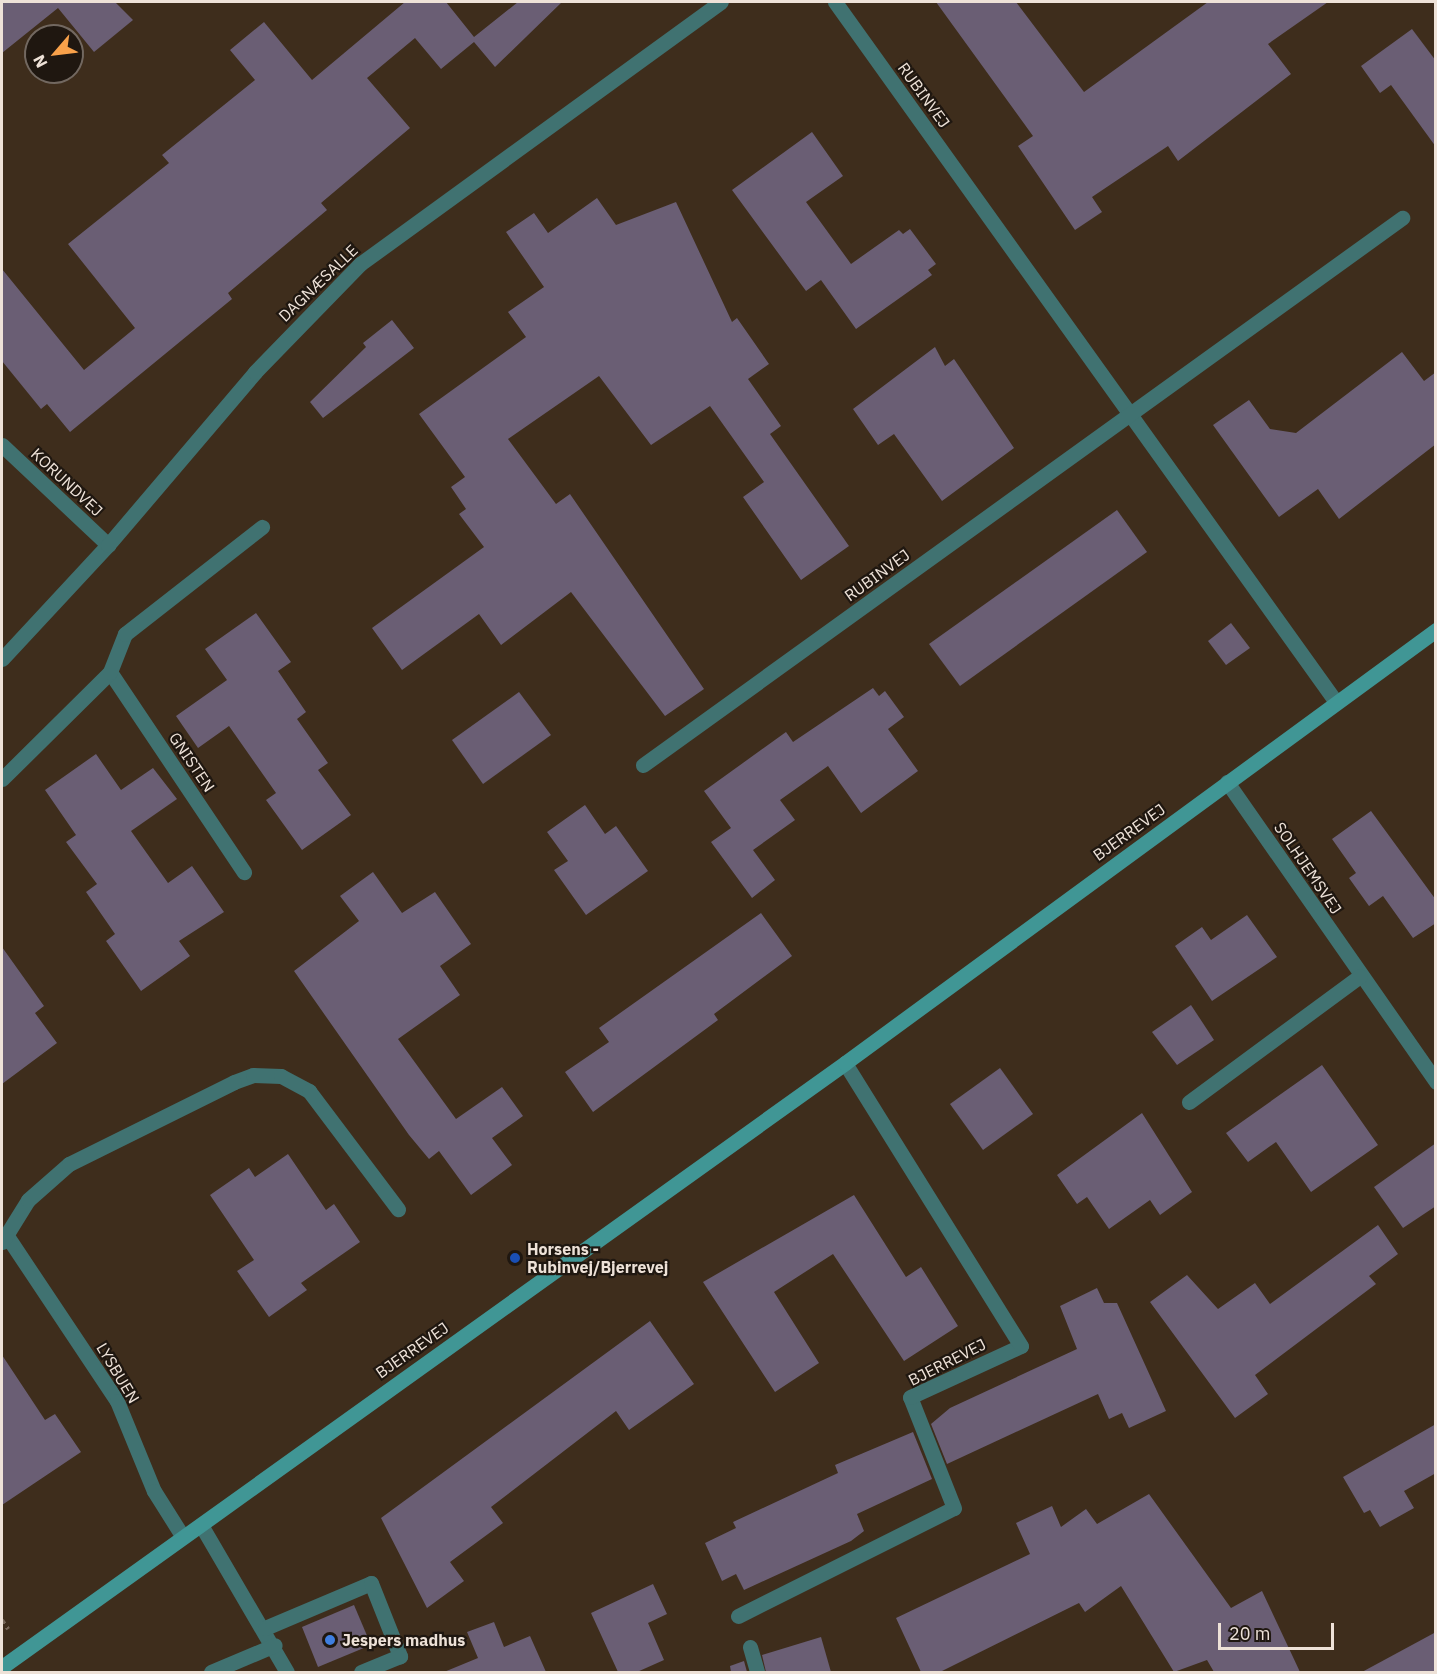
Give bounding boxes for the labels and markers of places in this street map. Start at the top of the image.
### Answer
place label: Horsens - Rubinvej/Bjerrevej [527,1239,668,1277]
marker: Horsens - Rubinvej/Bjerrevej [508,1251,522,1265]
place label: Jespers madhus [342,1630,465,1650]
marker: Jespers madhus [323,1633,337,1647]

